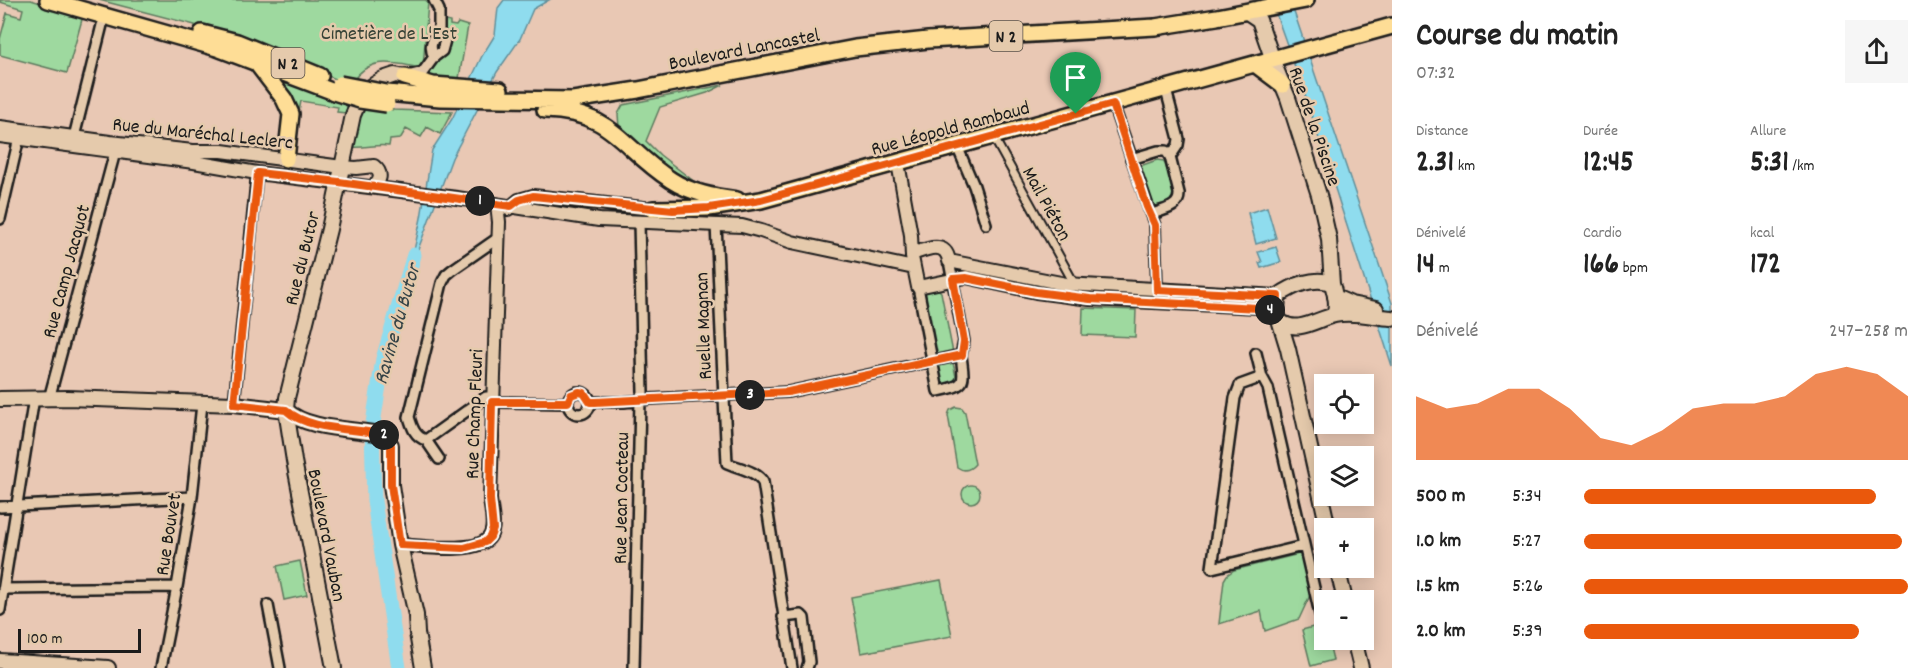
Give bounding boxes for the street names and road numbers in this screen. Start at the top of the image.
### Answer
road number: N 2 [990,21,1022,51]
street label: Boulevard Lancastel [667,23,823,79]
road number: N 2 [272,48,304,78]
street label: Rue de la Piscine [1280,64,1347,190]
street label: Rue Léopold Rambaud [868,95,1033,165]
street label: Rue du Maréchal Leclerc [111,112,294,158]
street label: Mail Piéton [1014,162,1077,247]
street label: Rue Camp Jacquot [37,202,99,342]
street label: Rue du Butor [279,208,329,309]
street label: Ruelle Magnan [689,272,721,380]
street label: Rue Champ Fleuri [460,348,492,479]
street label: Rue Jean Cocteau [608,432,638,564]
street label: Boulevard Vauban [298,467,352,604]
street label: Rue Bouvet [150,491,190,578]

